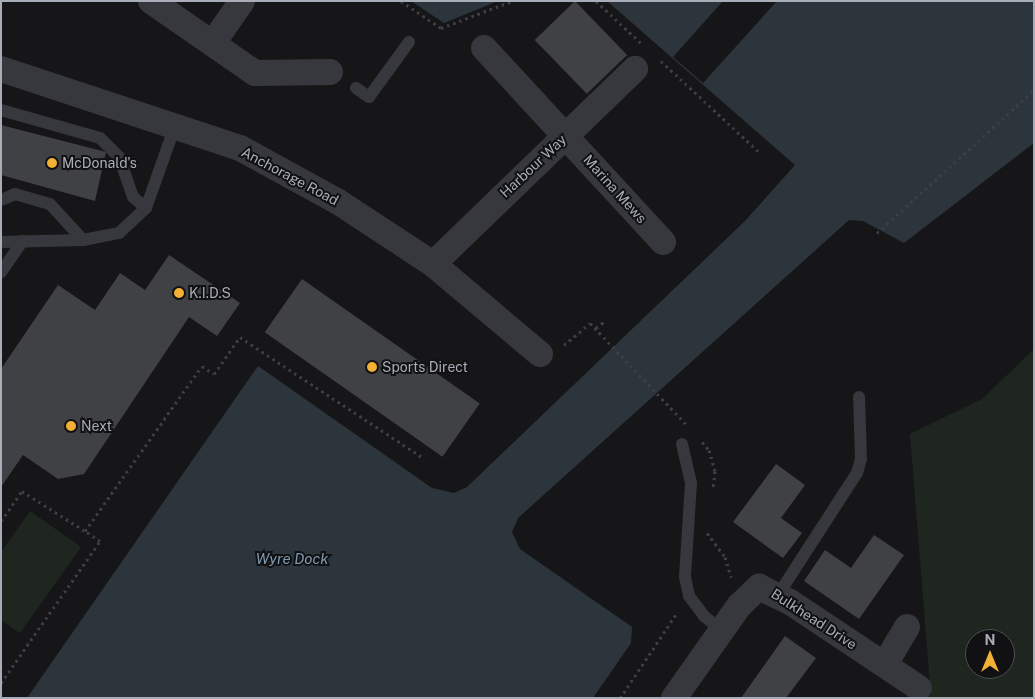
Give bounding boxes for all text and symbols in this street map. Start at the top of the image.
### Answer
street label: Harbour Way [496,131,570,201]
street label: Anchorage Road [239,143,341,209]
street label: Marina Mews [580,151,650,227]
place label: McDonald's [62,155,137,171]
marker: McDonald's [46,157,58,169]
place label: K.I.D.S [189,285,231,301]
marker: K.I.D.S [173,287,185,299]
place label: Sports Direct [382,359,468,375]
marker: Sports Direct [366,361,378,373]
place label: Next [81,418,112,434]
marker: Next [65,420,77,432]
water label: Wyre Dock [256,550,328,568]
street label: Bulkhead Drive [768,585,860,653]
north arrow [965,629,1015,679]
text: N [985,632,995,648]

